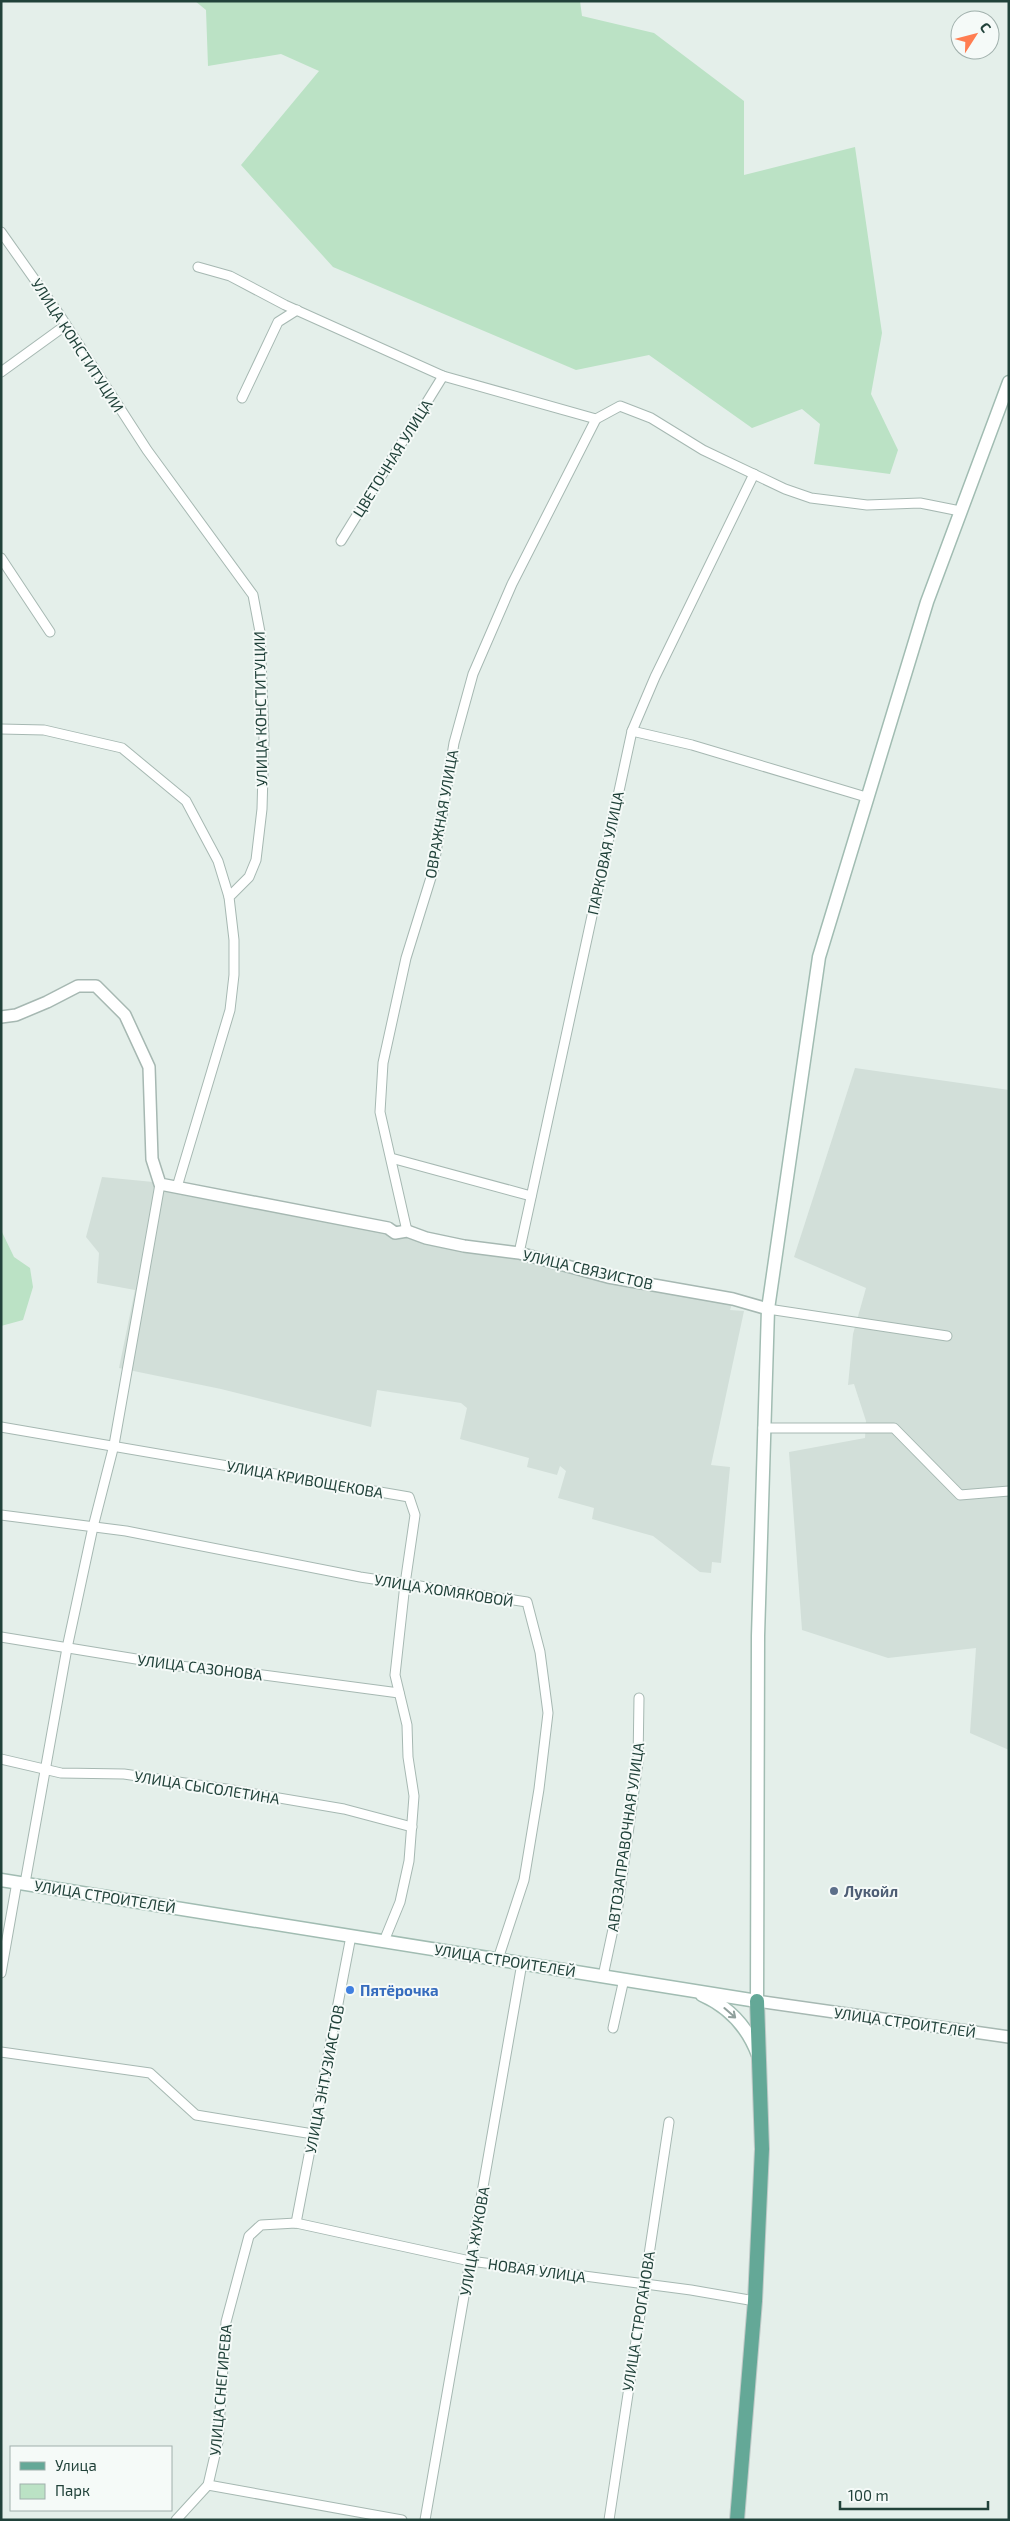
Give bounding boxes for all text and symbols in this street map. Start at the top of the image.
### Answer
north arrow [950,10,1000,60]
text: С [977,19,995,35]
street label: УЛИЦА КОНСТИТУЦИИ [28,275,128,415]
street label: ЦВЕТОЧНАЯ УЛИЦА [348,395,436,520]
street label: УЛИЦА КОНСТИТУЦИИ [250,631,270,787]
street label: ОВРАЖНАЯ УЛИЦА [421,747,461,880]
street label: ПАРКОВАЯ УЛИЦА [583,789,627,916]
street label: УЛИЦА СВЯЗИСТОВ [521,1245,655,1293]
street label: УЛИЦА КРИВОЩЕКОВА [225,1456,385,1502]
street label: УЛИЦА ХОМЯКОВОЙ [373,1570,515,1610]
street label: УЛИЦА САЗОНОВА [136,1650,264,1684]
street label: АВТОЗАПРАВОЧНАЯ УЛИЦА [603,1741,647,1933]
street label: УЛИЦА СЫСОЛЕТИНА [133,1767,282,1807]
street label: УЛИЦА СТРОИТЕЛЕЙ [33,1876,177,1916]
place label: Лукойл [844,1882,898,1900]
marker: Лукойл [828,1885,840,1897]
street label: УЛИЦА СТРОИТЕЛЕЙ [433,1940,577,1980]
place label: Пятёрочка [360,1981,439,1999]
marker: Пятёрочка [344,1984,356,1996]
street label: УЛИЦА ЭНТУЗИАСТОВ [301,2003,347,2155]
street label: УЛИЦА СТРОИТЕЛЕЙ [833,2003,977,2041]
one-way arrow [723,2008,736,2019]
street label: УЛИЦА ЖУКОВА [456,2184,493,2297]
street label: УЛИЦА СТРОГАНОВА [618,2249,658,2392]
street label: НОВАЯ УЛИЦА [487,2254,588,2286]
street label: УЛИЦА СНЕГИРЕВА [205,2323,235,2457]
legend [10,2446,172,2511]
text: Улица [55,2456,97,2474]
scale bar [840,2478,988,2510]
text: Парк [55,2481,90,2499]
text: 100 m [848,2486,889,2504]

